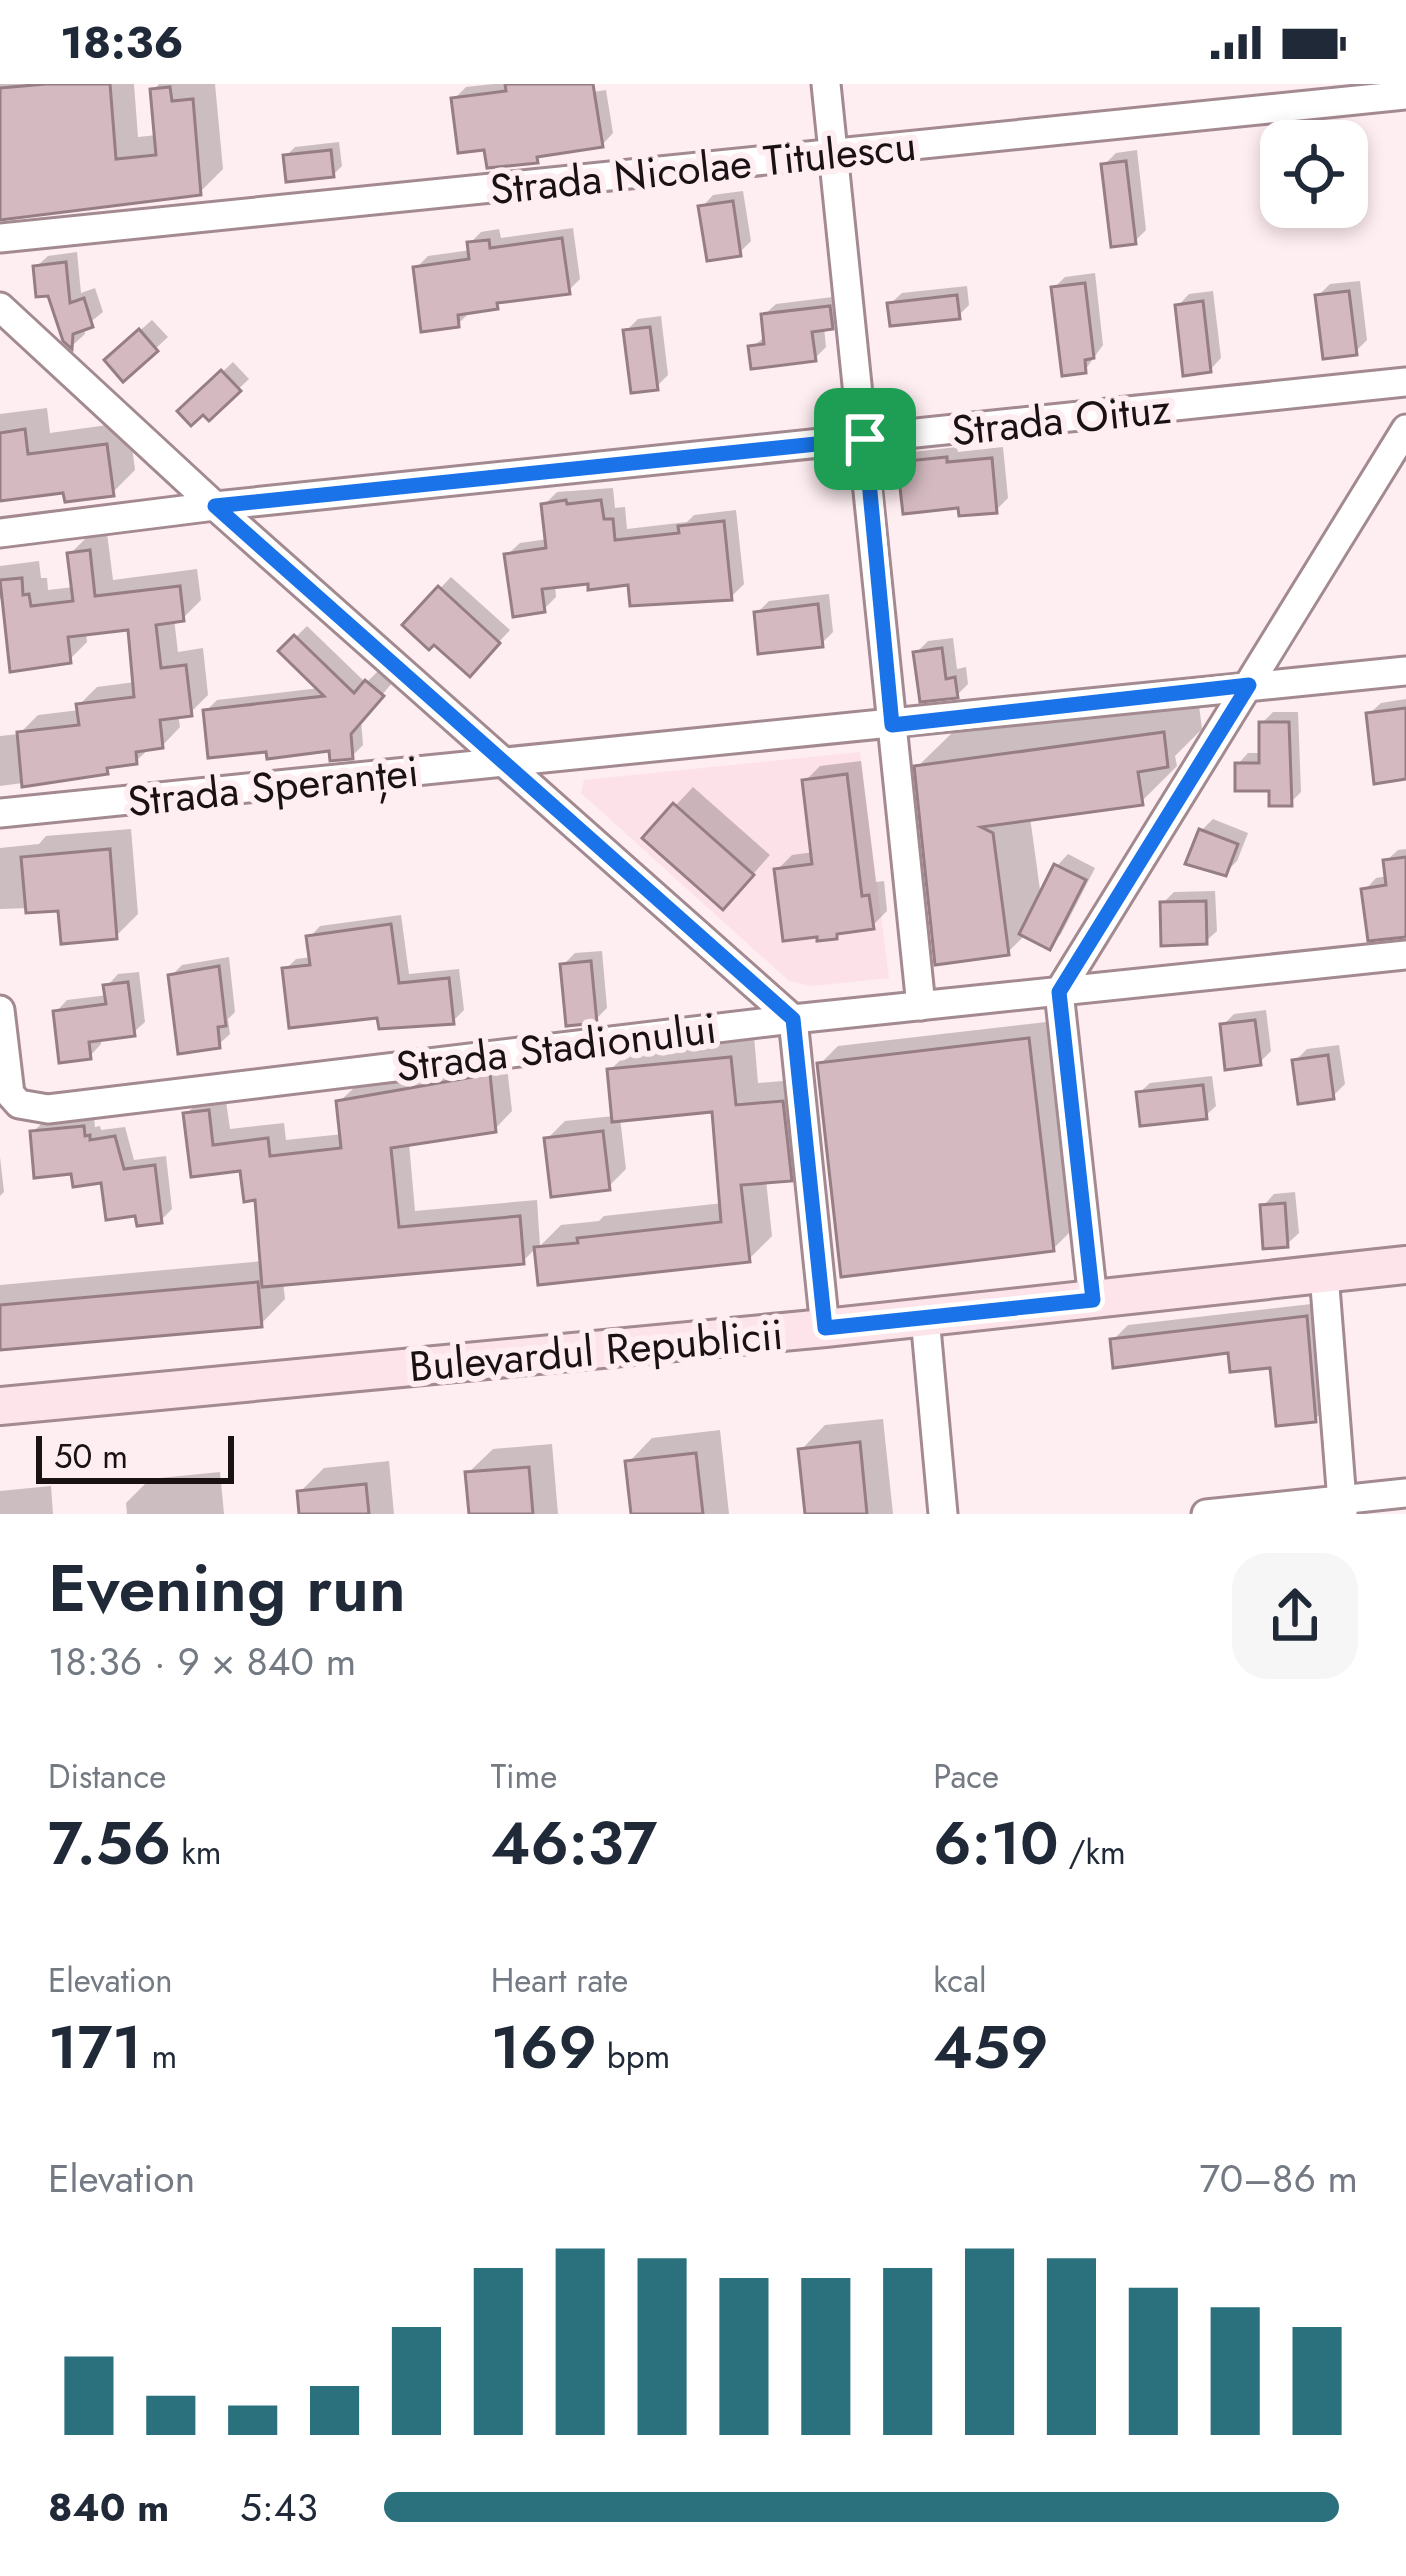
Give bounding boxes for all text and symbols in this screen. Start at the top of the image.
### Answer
text: 18:36 [60,10,184,75]
street label: Strada Nicolae Titulescu [487,115,919,220]
map controls [1260,120,1368,228]
button: locate [1260,120,1368,228]
street label: Strada Oituz [948,378,1174,461]
pin [814,388,916,490]
icon: arrive [832,406,898,472]
street label: Strada Speranței [125,741,422,832]
street label: Strada Stadionului [392,998,720,1097]
street label: Bulevardul Republicii [407,1304,786,1397]
scale bar [36,1430,234,1483]
text: 50 m [54,1433,128,1480]
text: Evening run [48,1540,406,1636]
button: share [1232,1553,1358,1679]
text: 18:36 · 9 × 840 m [48,1633,356,1690]
text: Distance [48,1753,166,1800]
text: Time [491,1753,557,1800]
text: Pace [933,1753,999,1800]
text: 7.56 [48,1800,171,1887]
text: 46:37 [491,1800,657,1887]
text: 6:10 [933,1800,1059,1887]
text: km [171,1829,221,1876]
text: /km [1059,1829,1126,1876]
text: Elevation [48,1957,172,2004]
text: Heart rate [491,1957,628,2004]
text: kcal [933,1957,987,2004]
text: 171 [48,2004,142,2091]
text: 169 [491,2004,597,2091]
text: 459 [933,2004,1049,2091]
text: m [142,2033,177,2080]
text: bpm [597,2033,670,2080]
text: Elevation [48,2150,195,2207]
text: 70–86 m [1199,2150,1358,2207]
text: 840 m [48,2479,169,2536]
text: 5:43 [240,2479,318,2536]

